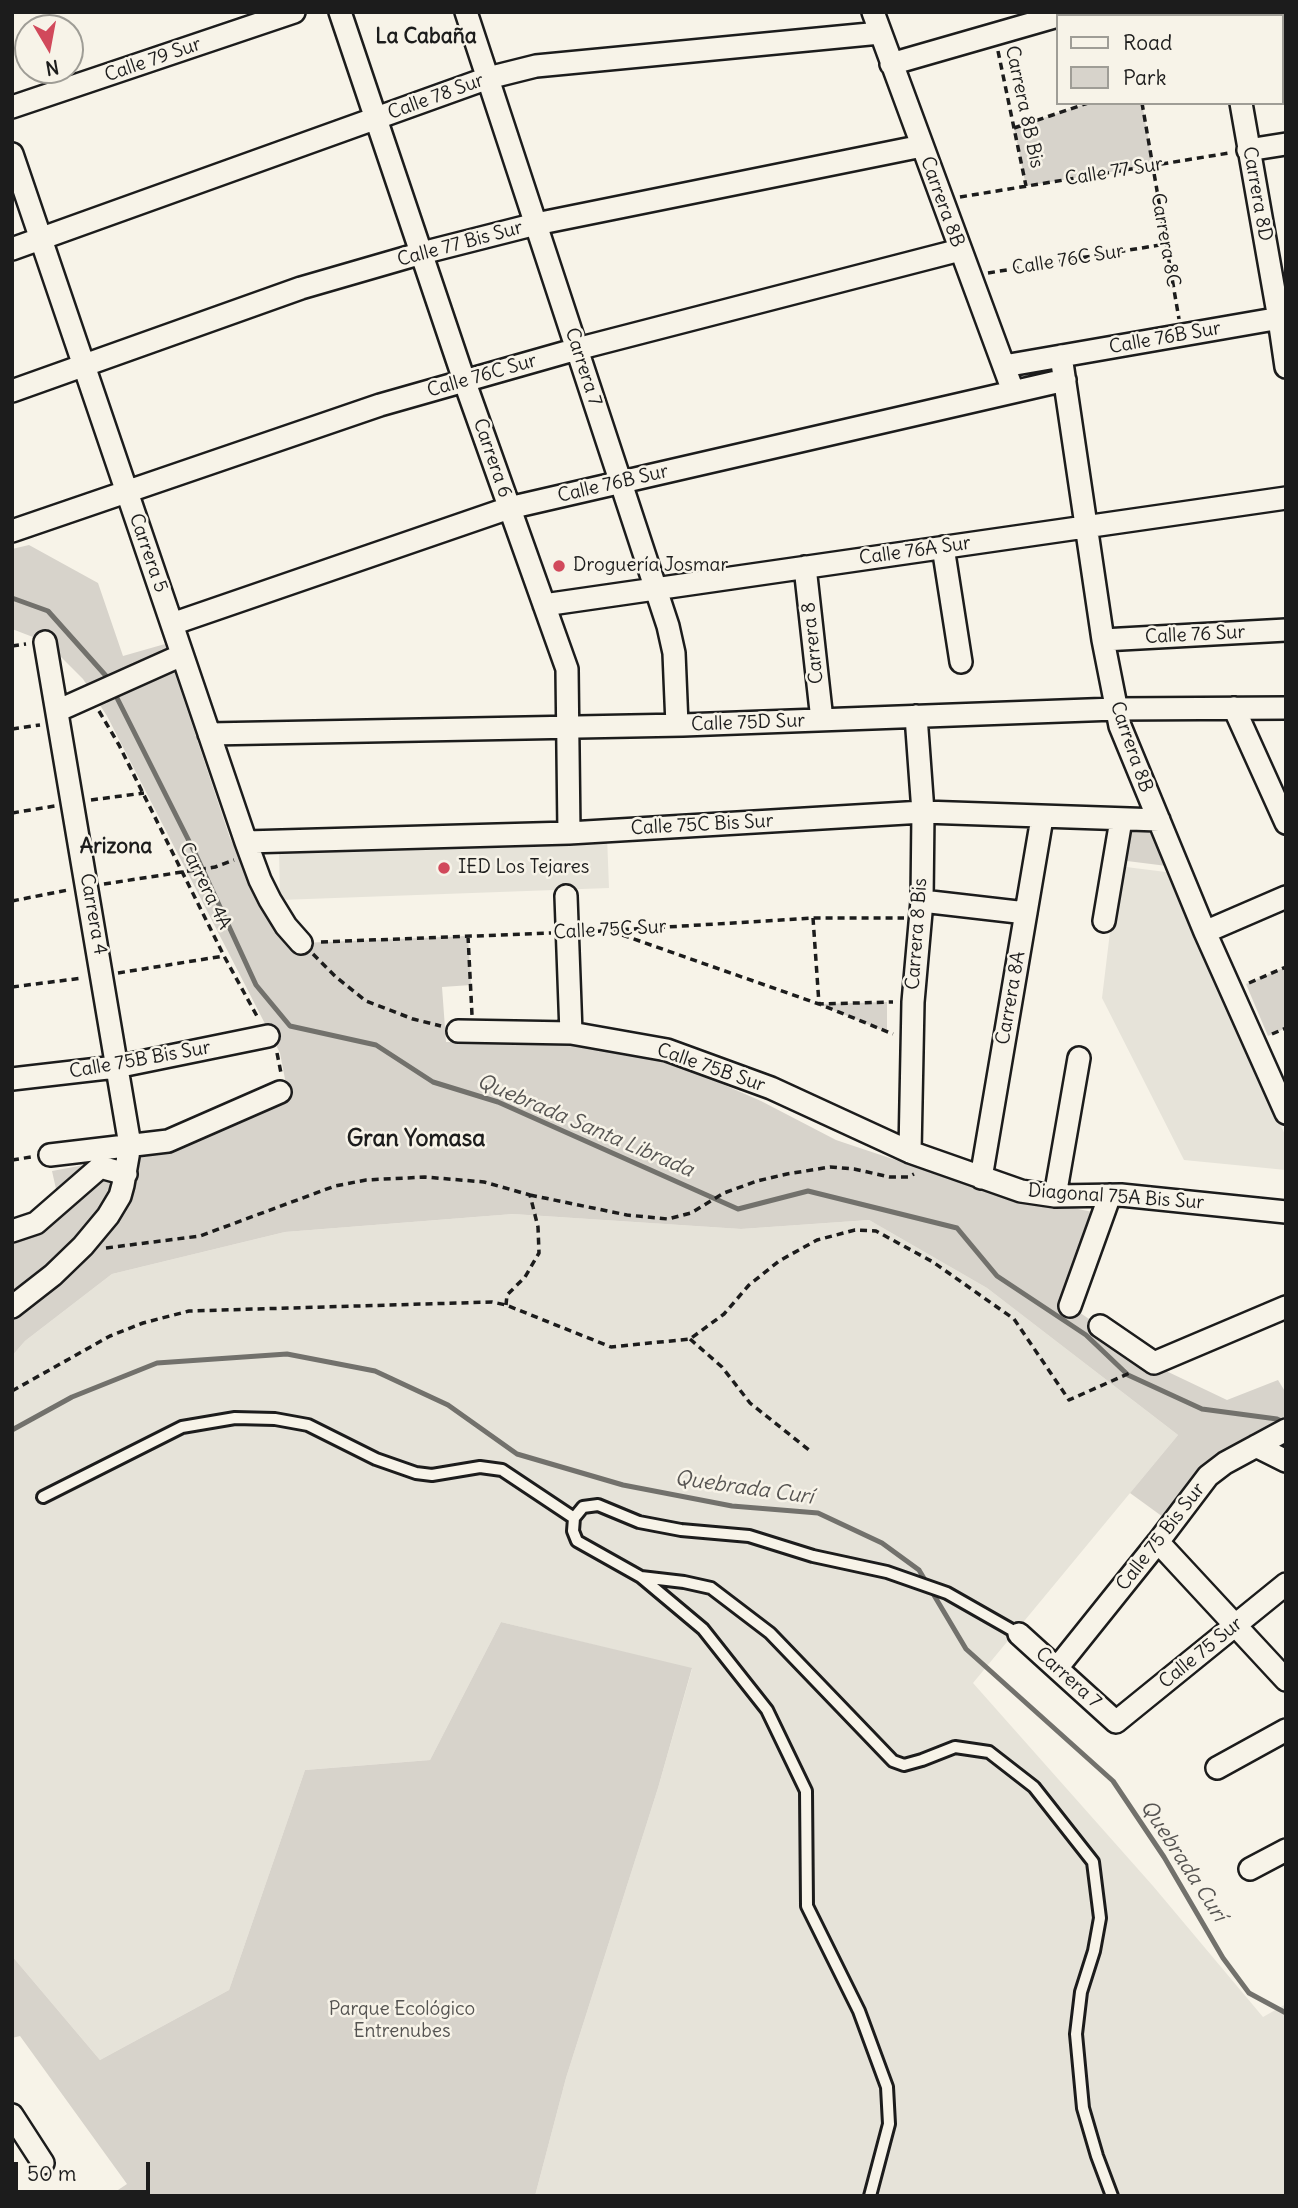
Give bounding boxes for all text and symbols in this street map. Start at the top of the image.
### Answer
north arrow [14,14,84,84]
legend [1056,14,1284,105]
district label: La Cabaña [375,24,477,50]
text: Road [1123,29,1172,56]
street label: Calle 79 Sur [102,33,204,87]
street label: Carrera 8B Bis [1000,44,1048,170]
text: N [44,55,61,81]
text: Park [1123,64,1166,91]
street label: Calle 78 Sur [385,69,487,125]
street label: Carrera 8D [1237,145,1277,243]
street label: Calle 77 Sur [1063,153,1165,191]
street label: Carrera 8B [915,154,969,250]
street label: Carrera 8C [1146,191,1184,289]
street label: Calle 77 Bis Sur [395,216,525,272]
street label: Calle 76C Sur [1010,240,1126,280]
street label: Calle 76B Sur [1107,317,1223,359]
street label: Carrera 7 [560,325,606,409]
street label: Calle 76C Sur [425,349,539,403]
street label: Carrera 6 [468,415,516,501]
street label: Calle 76B Sur [555,460,671,508]
street label: Carrera 5 [124,510,172,596]
street label: Calle 76A Sur [858,532,972,570]
place label: Droguería Josmar [573,555,728,577]
marker: Droguería Josmar [551,558,567,574]
street label: Carrera 8 [797,601,829,685]
street label: Calle 76 Sur [1144,621,1246,649]
street label: Carrera 8B [1105,699,1157,795]
street label: Calle 75D Sur [691,710,805,736]
street label: Calle 75C Bis Sur [630,810,774,840]
district label: Arizona [80,834,152,860]
street label: Carrera 4A [174,839,236,933]
place label: IED Los Tejares [458,857,589,879]
marker: IED Los Tejares [436,860,452,876]
street label: Carrera 4 [75,872,111,956]
street label: Carrera 8 Bis [902,877,932,991]
street label: Calle 75C Sur [553,916,667,944]
street label: Carrera 8A [992,950,1030,1046]
street label: Calle 75B Bis Sur [68,1036,212,1084]
street label: Calle 75B Sur [654,1039,768,1097]
water label: Quebrada Santa Librada [473,1069,697,1183]
district label: Gran Yomasa [347,1125,485,1153]
street label: Diagonal 75A Bis Sur [1027,1179,1205,1215]
water label: Quebrada Curí [673,1466,815,1510]
street label: Calle 75 Bis Sur [1112,1479,1210,1595]
street label: Calle 75 Sur [1155,1612,1247,1694]
street label: Carrera 7 [1030,1643,1106,1713]
water label: Quebrada Curí [1134,1796,1232,1926]
park label: Parque Ecológico Entrenubes [329,1999,475,2043]
scale bar [18,2148,154,2192]
text: 50 m [27,2160,76,2187]

